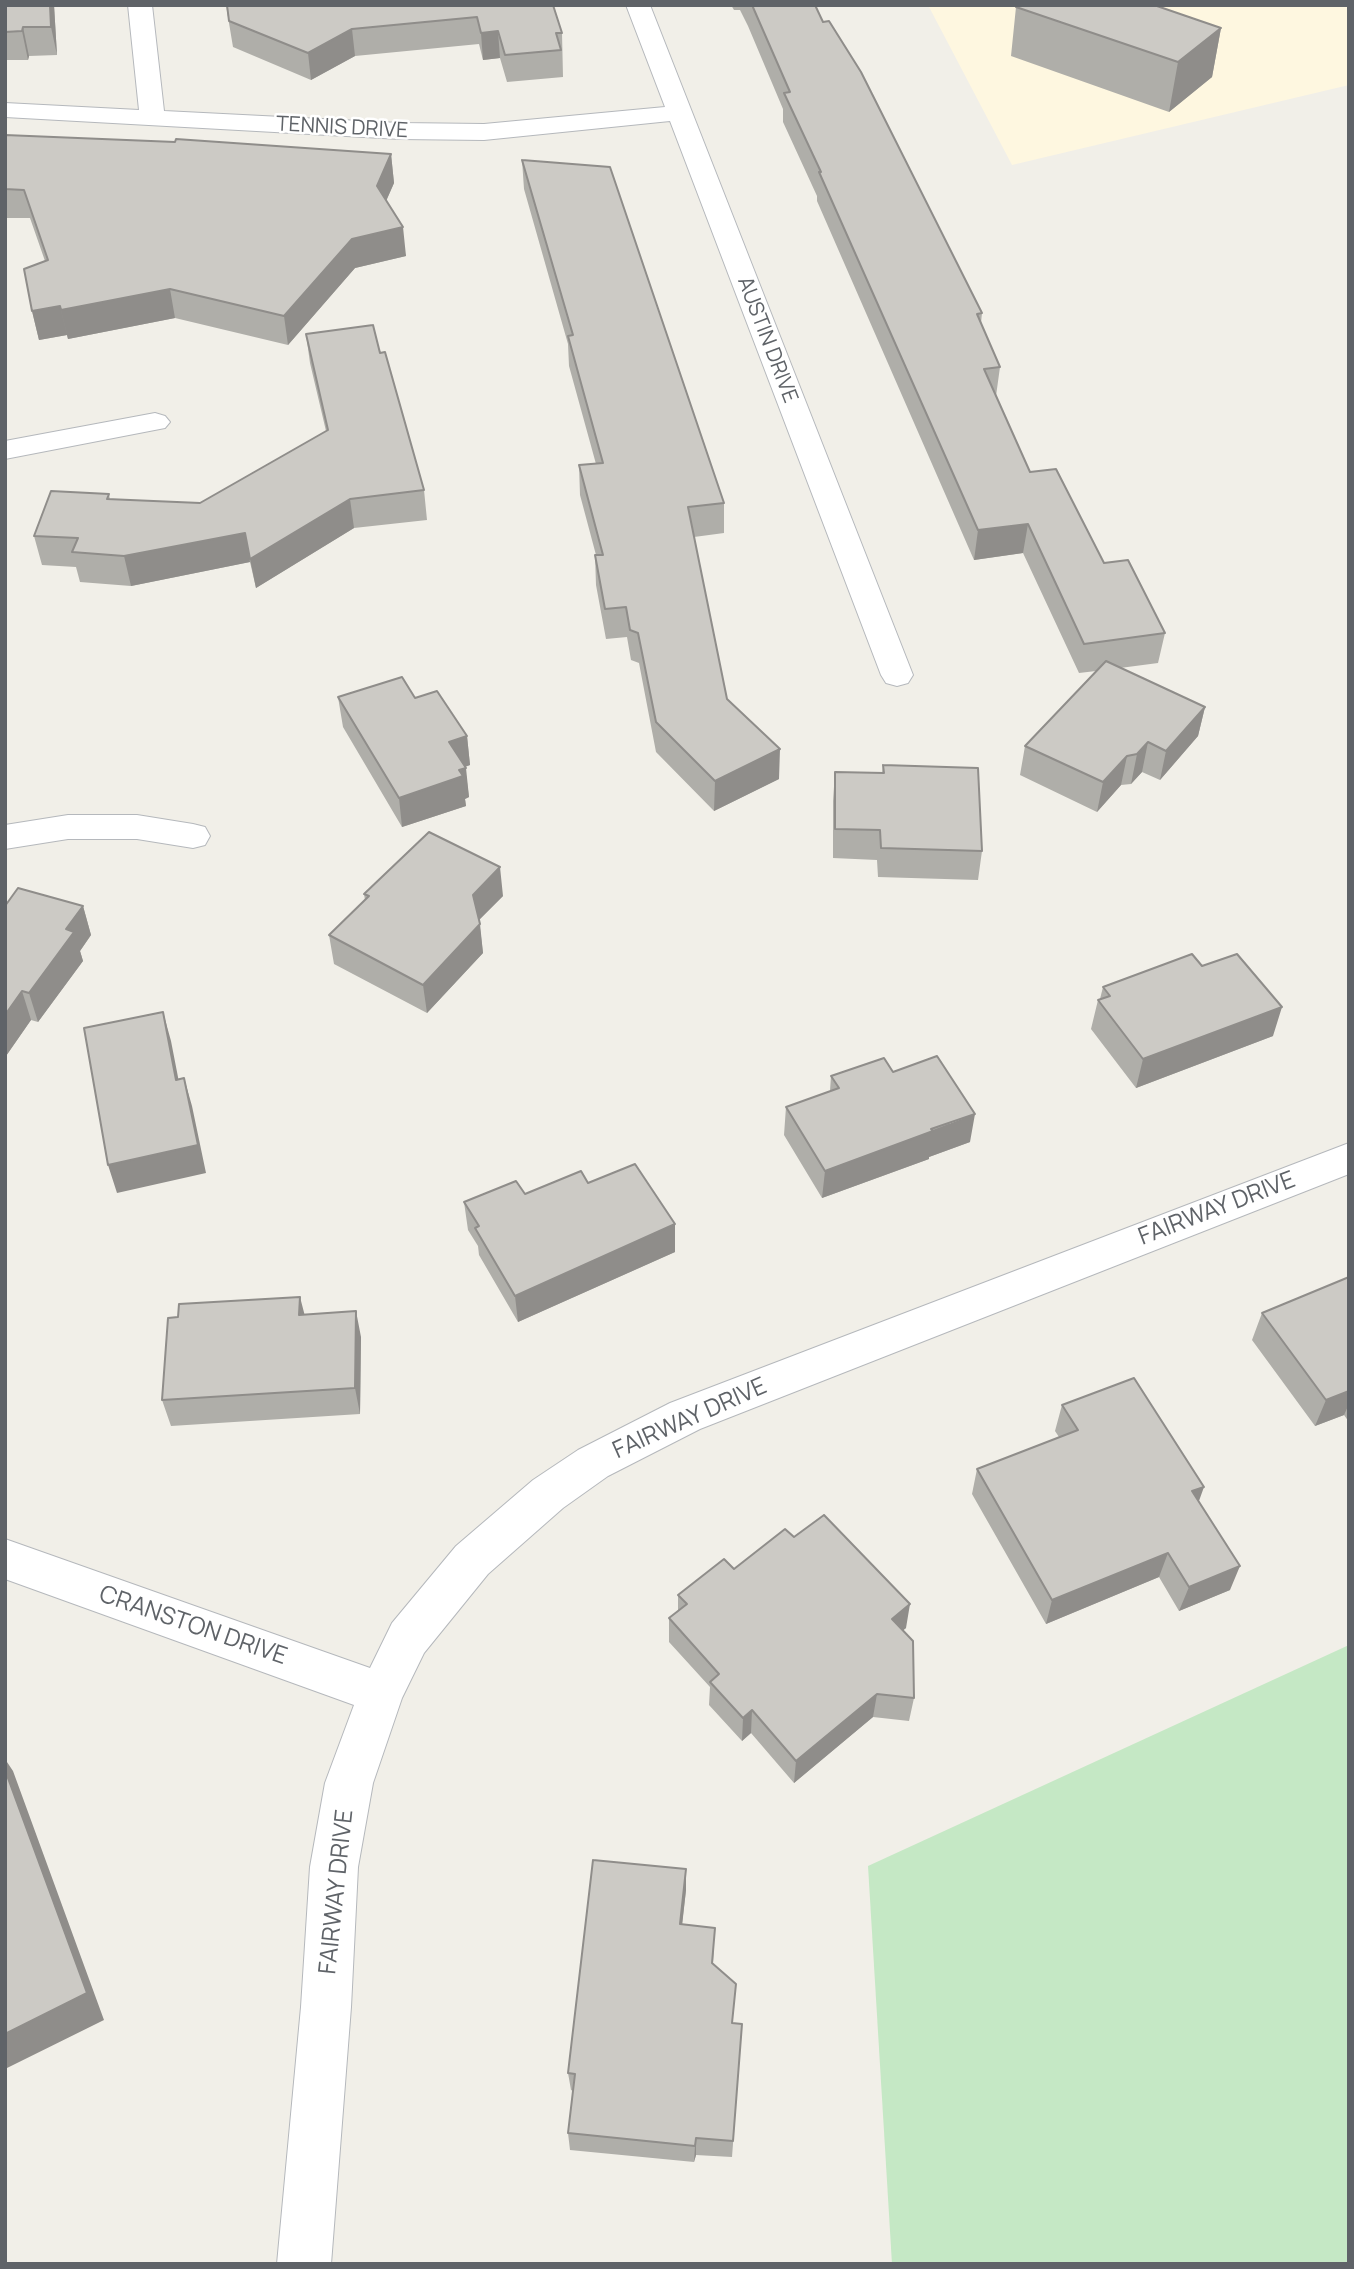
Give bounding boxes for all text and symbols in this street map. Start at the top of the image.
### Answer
street label: TENNIS DRIVE [275,112,409,144]
street label: AUSTIN DRIVE [731,273,803,407]
street label: FAIRWAY DRIVE [1135,1166,1299,1252]
street label: FAIRWAY DRIVE [609,1372,771,1466]
street label: CRANSTON DRIVE [95,1580,291,1672]
street label: FAIRWAY DRIVE [314,1808,360,1976]

